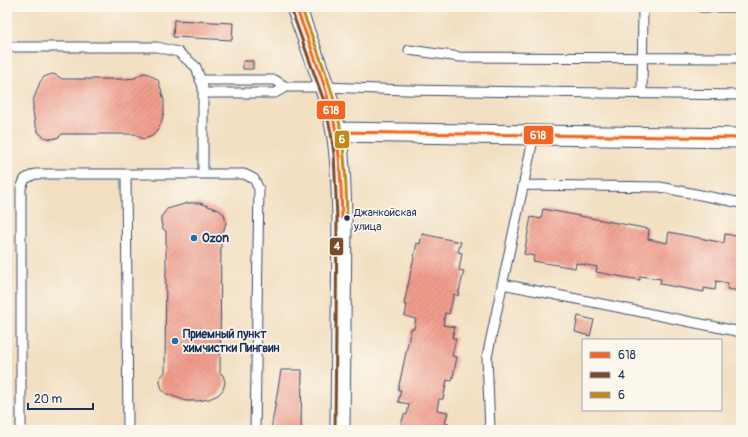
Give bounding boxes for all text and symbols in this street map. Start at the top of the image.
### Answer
line badge: 618 [316,100,346,120]
text: 618 [323,104,340,117]
line badge: 618 [523,125,554,145]
text: 618 [530,129,547,142]
line badge: 6 [334,130,350,149]
text: 6 [339,133,346,146]
place label: Джанкойская улица [353,206,417,233]
marker: Джанкойская улица [342,213,352,223]
place label: Ozon [202,231,229,246]
marker: Ozon [189,233,199,243]
line badge: 4 [329,237,344,256]
text: 4 [333,240,341,253]
place label: Приемный пункт химчистки Пингвин [182,327,280,356]
marker: Приемный пункт химчистки Пингвин [170,336,180,346]
legend [582,339,722,411]
text: 618 [618,348,636,363]
text: 4 [618,368,625,383]
scale bar [28,385,93,411]
text: 6 [618,388,625,403]
text: 20 m [34,392,63,407]

